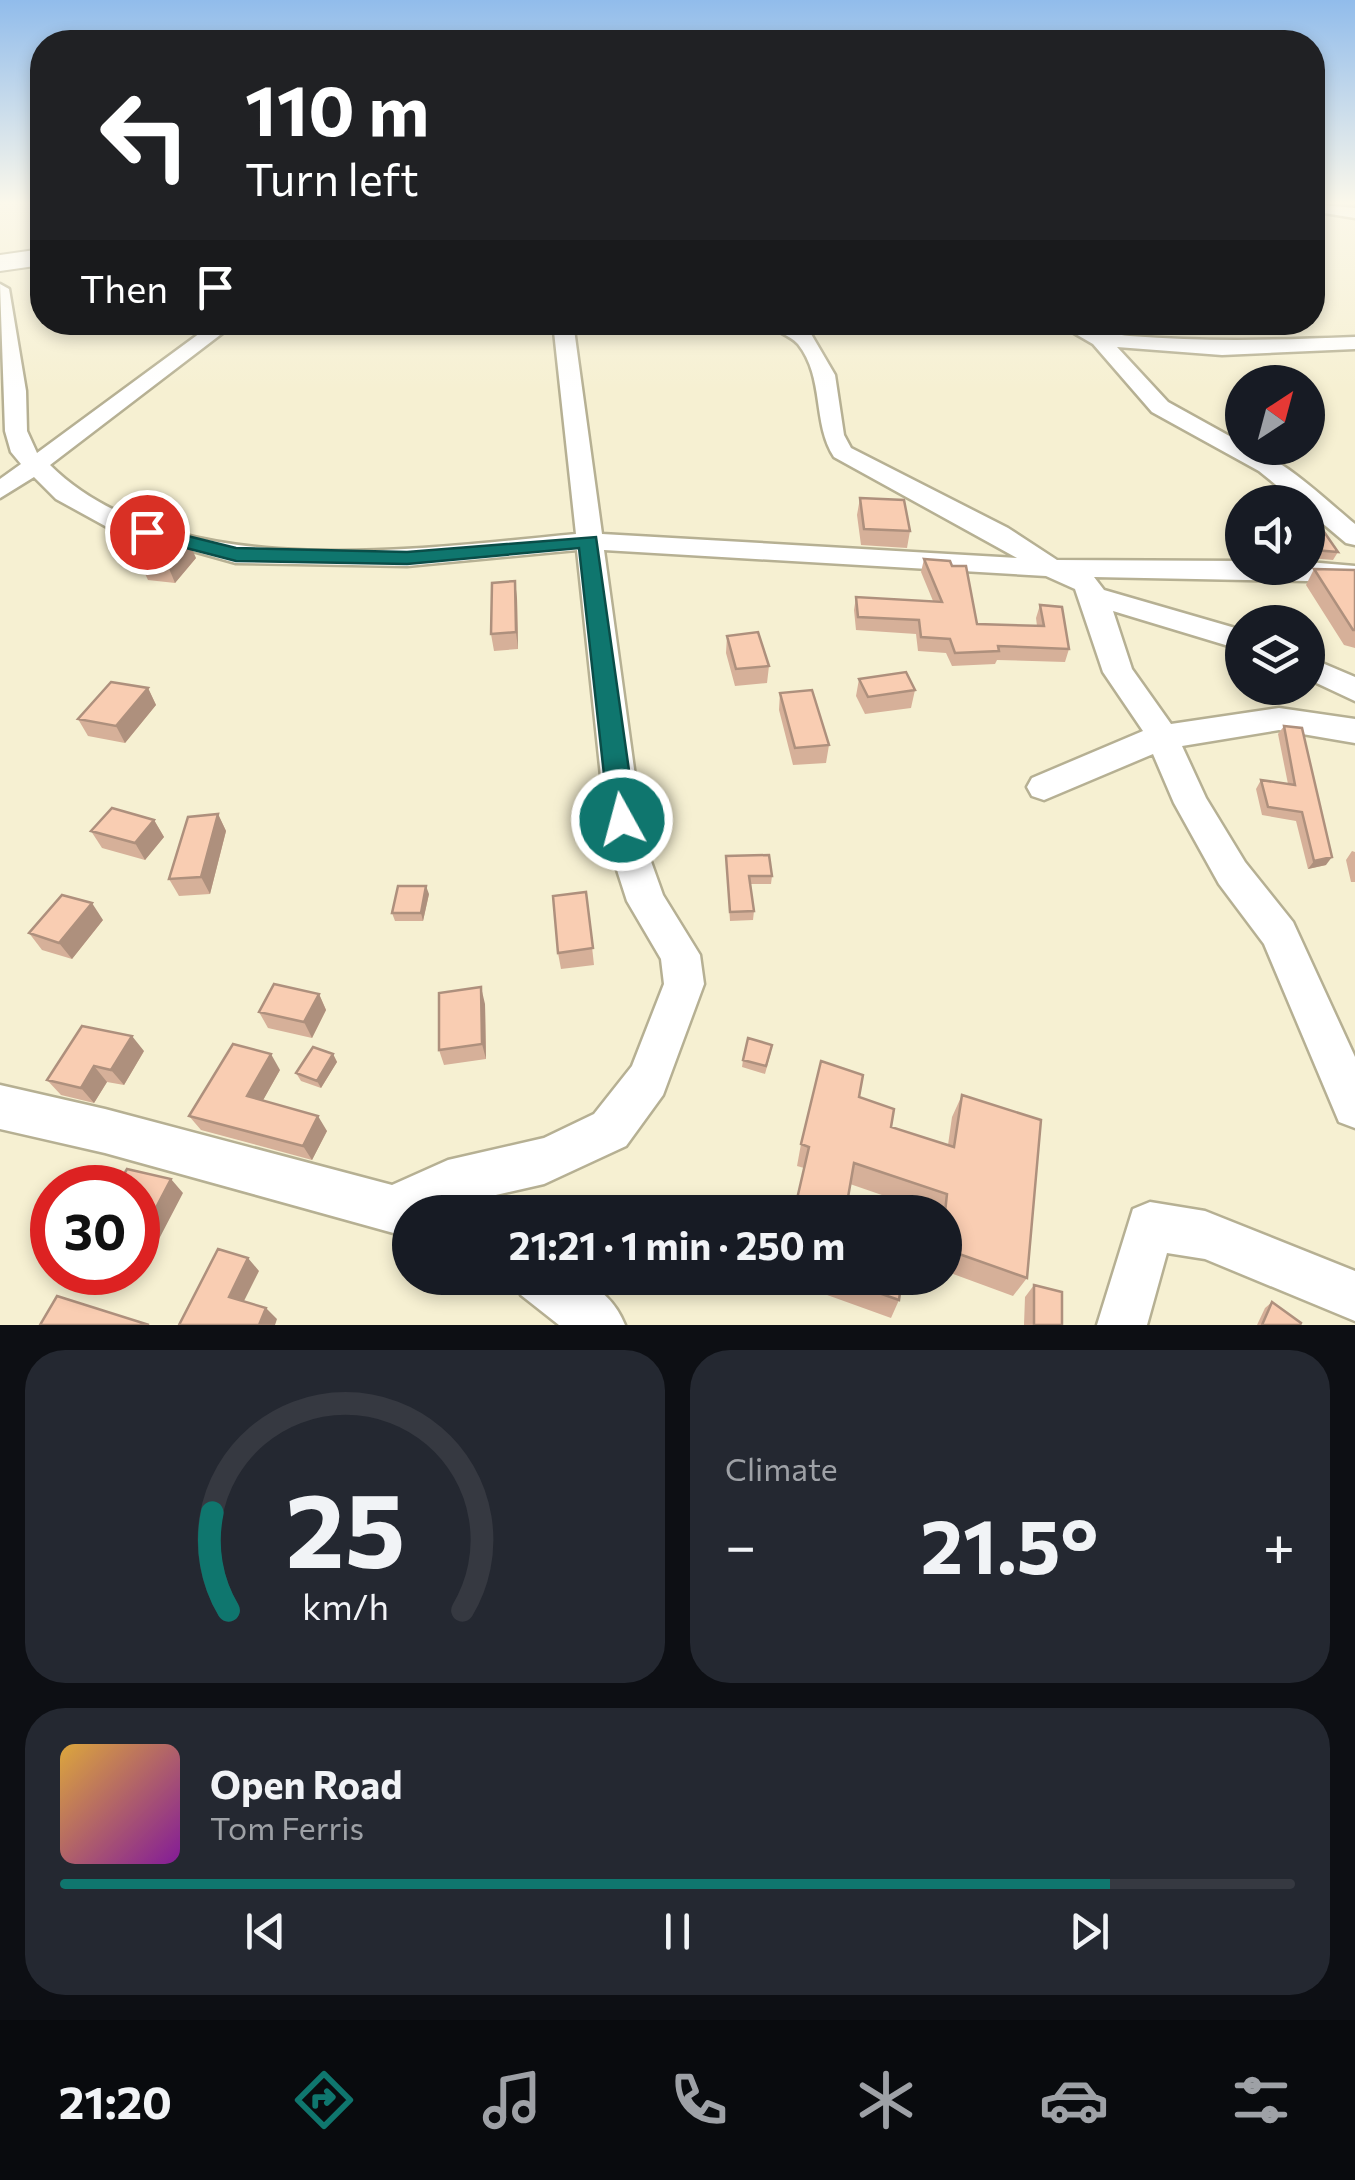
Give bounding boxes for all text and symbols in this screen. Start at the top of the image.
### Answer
text: 110 m [245,65,429,150]
icon: left [80,70,210,200]
text: Turn left [245,150,419,205]
icon: arrive [188,260,243,315]
text: Then [80,264,168,311]
north arrow [1225,365,1325,465]
map controls [1225,365,1325,705]
button: sound [1225,485,1325,585]
pin [105,490,190,575]
icon: arrive [120,505,175,560]
button: layers [1225,605,1325,705]
position arrow [570,768,674,872]
speed limit sign: 30 [30,1165,160,1295]
text: 21:21 · 1 min · 250 m [509,1221,845,1268]
text: Climate [725,1448,838,1488]
text: 25 [285,1462,405,1589]
text: 21.5° [920,1498,1099,1589]
text: − [725,1510,756,1577]
text: + [1263,1510,1295,1577]
text: km/h [302,1584,388,1627]
text: Open Road [210,1760,403,1807]
text: Tom Ferris [210,1807,364,1847]
icon: previous [238,1904,293,1959]
icon: pause [650,1904,705,1959]
icon: next [1062,1904,1117,1959]
icon: directions [289,2065,359,2135]
icon: music [477,2065,547,2135]
icon: phone [664,2065,734,2135]
icon: climate [851,2065,921,2135]
icon: car [1039,2065,1109,2135]
icon: filters [1226,2065,1296,2135]
text: 21:20 [59,2073,172,2128]

